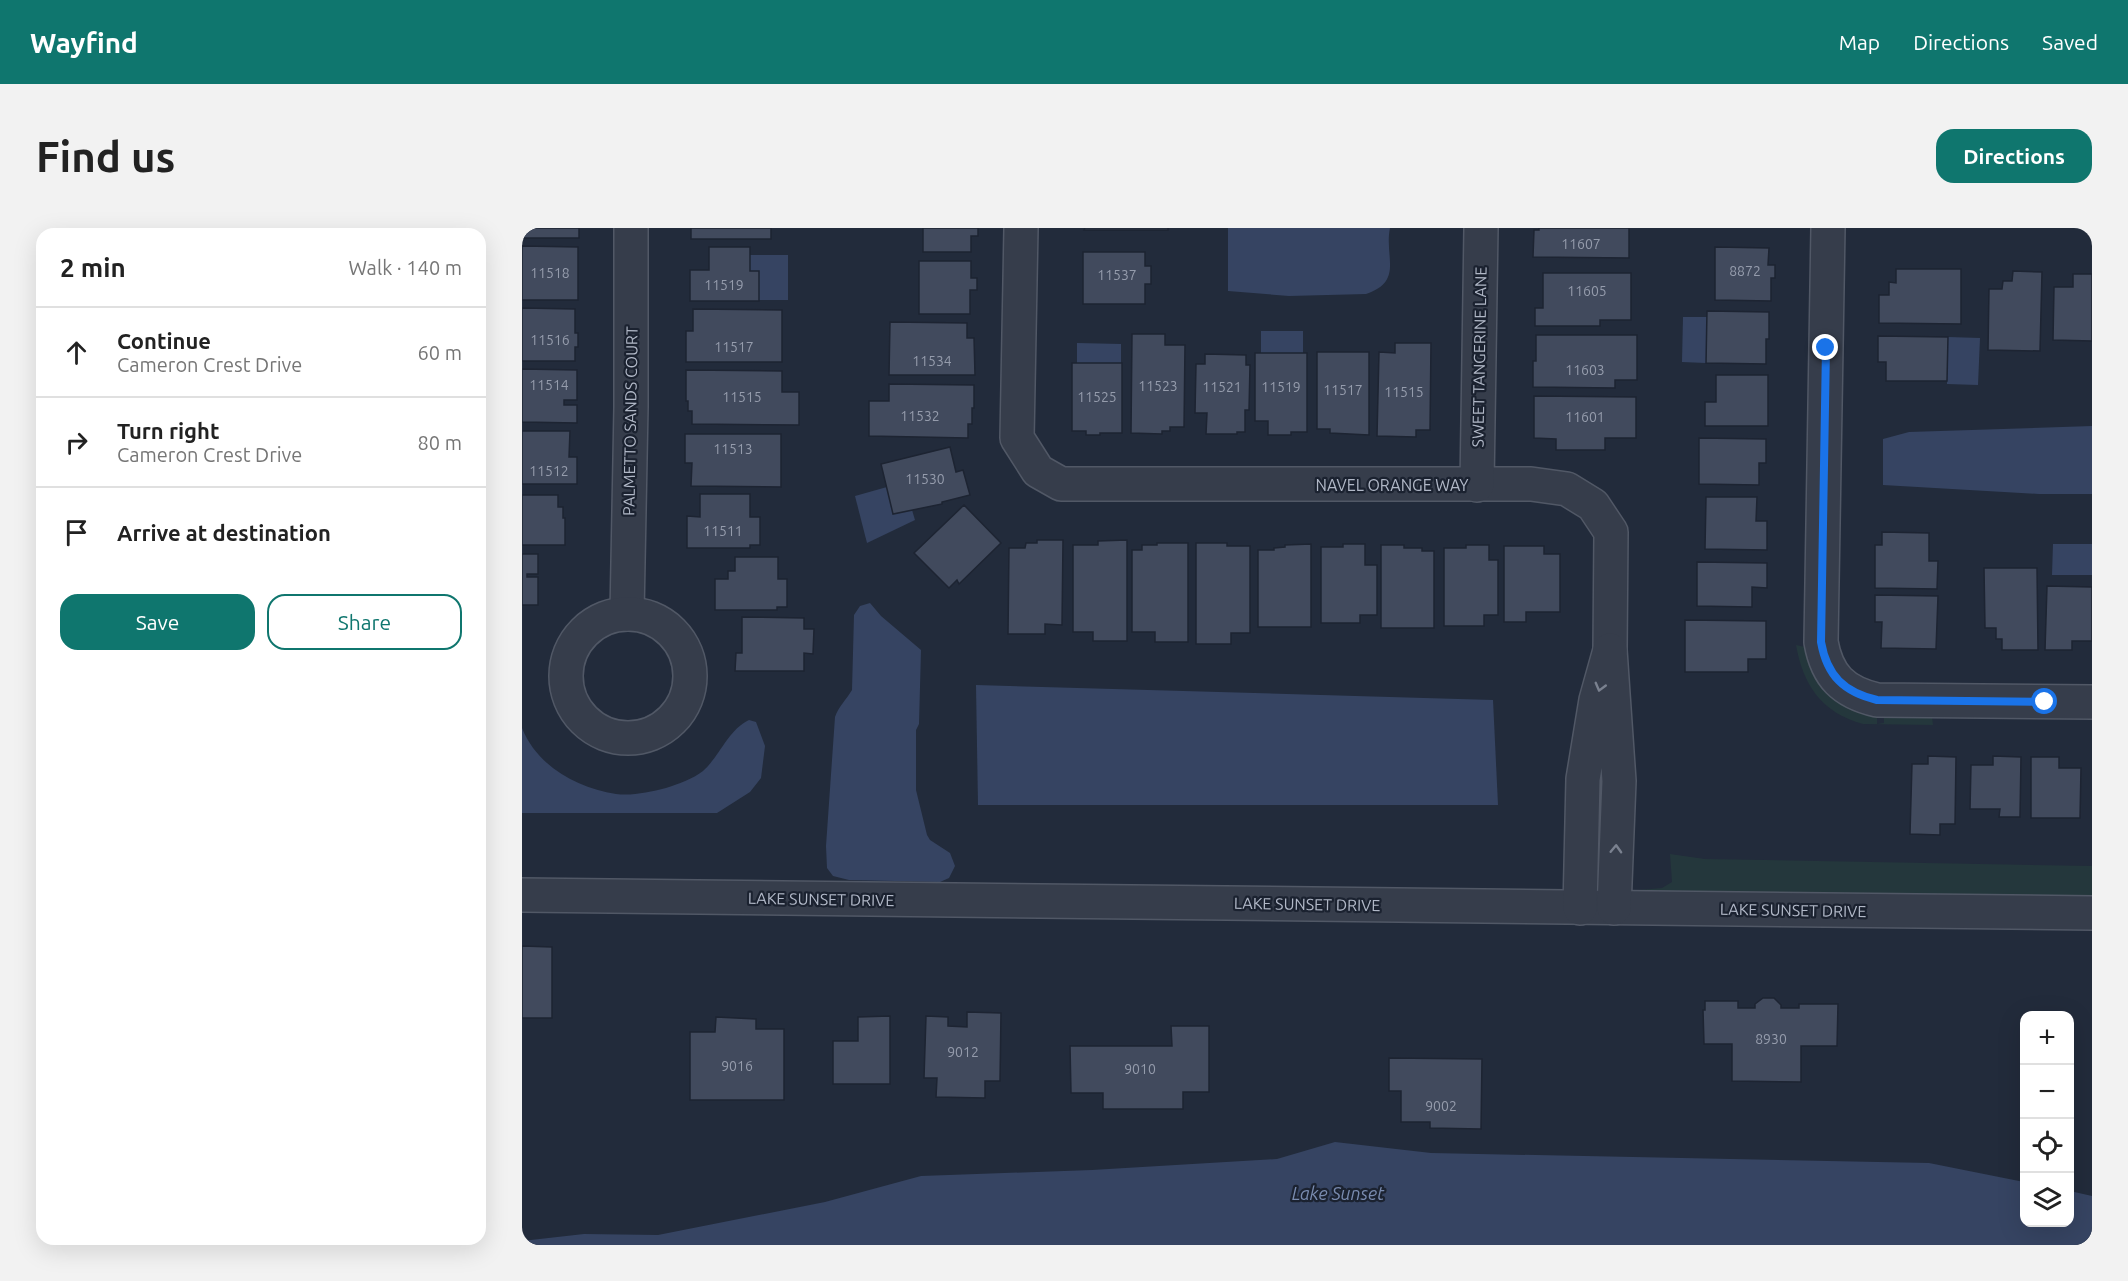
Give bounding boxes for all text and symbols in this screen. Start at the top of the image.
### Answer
text: Wayfind [30,27,138,58]
text: Map [1839,30,1880,54]
text: Directions [1913,30,2009,54]
text: Saved [2042,30,2098,54]
button: Directions [1936,129,2092,183]
text: Find us [36,133,175,180]
house number: 11607 [1561,236,1601,252]
text: 2 min [60,253,126,282]
text: Walk · 140 m [349,256,462,279]
house number: 8872 [1729,263,1761,279]
house number: 11518 [530,265,570,281]
house number: 11537 [1097,267,1137,283]
street label: SWEET TANGERINE LANE [1468,267,1490,447]
house number: 11519 [704,277,744,293]
house number: 11605 [1567,283,1607,299]
street label: PALMETTO SANDS COURT [619,326,641,516]
text: Continue [117,328,211,353]
house number: 11516 [530,332,570,348]
route end [1812,334,1838,360]
icon: ahead [60,336,93,369]
house number: 11517 [714,339,754,355]
text: 60 m [418,341,462,364]
text: Cameron Crest Drive [117,353,302,376]
house number: 11534 [912,353,952,369]
house number: 11603 [1565,362,1605,378]
house number: 11514 [529,377,569,393]
house number: 11523 [1138,378,1178,394]
house number: 11521 [1202,379,1242,395]
house number: 11519 [1261,379,1301,395]
house number: 11517 [1323,382,1363,398]
house number: 11515 [1384,384,1424,400]
house number: 11515 [722,389,762,405]
house number: 11525 [1077,389,1117,405]
house number: 11532 [900,408,940,424]
house number: 11601 [1565,409,1605,425]
text: Turn right [117,418,219,443]
icon: right [60,426,93,459]
text: 80 m [418,431,462,454]
house number: 11513 [713,441,753,457]
text: Cameron Crest Drive [117,443,302,466]
house number: 11512 [529,463,569,479]
house number: 11530 [905,471,945,487]
street label: NAVEL ORANGE WAY [1316,476,1469,494]
icon: arrive [60,516,93,549]
text: Arrive at destination [117,520,331,545]
house number: 11511 [703,523,743,539]
button: Save [60,594,255,650]
button: Share [267,594,462,650]
one-way arrow [1595,681,1607,692]
route start [2031,688,2057,714]
one-way arrow [1609,845,1622,854]
street label: LAKE SUNSET DRIVE [748,889,894,909]
street label: LAKE SUNSET DRIVE [1234,894,1380,914]
street label: LAKE SUNSET DRIVE [1720,900,1866,920]
map controls [2020,1011,2074,1227]
button: + [2020,1011,2074,1065]
house number: 8930 [1755,1031,1787,1047]
house number: 9012 [947,1044,979,1060]
house number: 9016 [721,1058,753,1074]
house number: 9010 [1124,1061,1156,1077]
button: − [2020,1065,2074,1119]
house number: 9002 [1425,1098,1457,1114]
button: locate [2020,1119,2074,1173]
button: layers [2020,1173,2074,1227]
water label: Lake Sunset [1292,1183,1385,1203]

